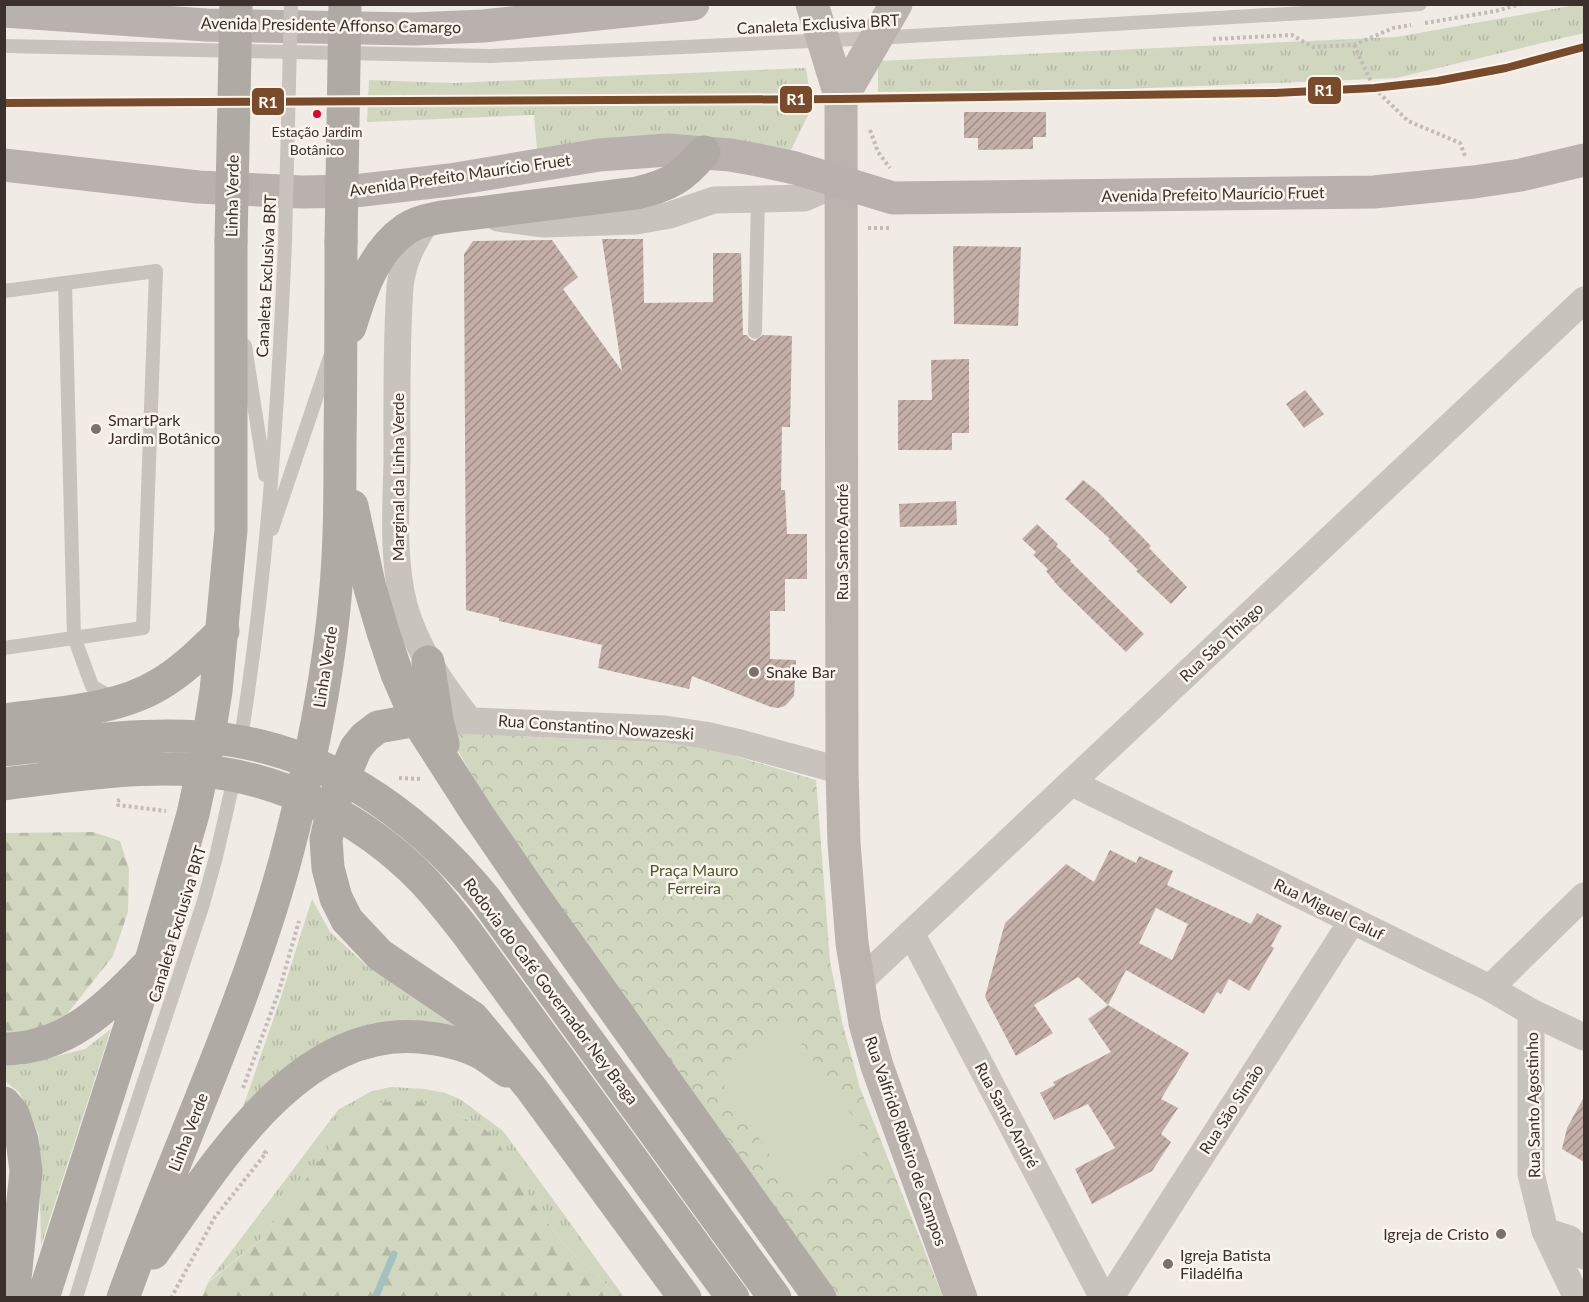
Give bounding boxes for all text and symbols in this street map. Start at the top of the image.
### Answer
street label: Canaleta Exclusiva BRT [736,10,900,37]
street label: Avenida Presidente Affonso Camargo [201,13,461,36]
line badge: R1 [1307,76,1342,105]
text: R1 [1314,80,1334,99]
line badge: R1 [779,85,813,114]
line badge: R1 [251,87,285,116]
text: R1 [786,89,806,108]
text: R1 [258,92,278,111]
marker: Estação Jardim Botânico [311,108,323,120]
place label: Estação Jardim Botânico [272,123,362,158]
street label: Avenida Prefeito Maurício Fruet [348,150,572,199]
street label: Linha Verde [221,155,242,237]
street label: Avenida Prefeito Maurício Fruet [1101,182,1325,205]
street label: Canaleta Exclusiva BRT [252,194,279,358]
street label: Marginal da Linha Verde [388,393,407,561]
place label: SmartPark Jardim Botânico [108,410,220,447]
marker: SmartPark Jardim Botânico [89,422,103,436]
street label: Rua Santo André [832,484,851,600]
street label: Rua São Thiago [1175,598,1266,685]
street label: Linha Verde [309,625,340,709]
place label: Snake Bar [766,662,836,681]
marker: Snake Bar [747,665,761,679]
street label: Rua Constantino Nowazeski [497,710,695,743]
street label: Canaleta Exclusiva BRT [144,843,210,1005]
park label: Praça Mauro Ferreira [650,860,738,897]
street label: Rodovia do Café Governador Ney Braga [460,874,643,1108]
street label: Rua Miguel Caluf [1271,874,1388,944]
street label: Rua Santo Agostinho [1522,1032,1543,1178]
street label: Rua Valfrido Ribeiro de Campos [862,1033,951,1248]
street label: Rua Santo André [972,1059,1043,1171]
street label: Rua São Simão [1195,1060,1267,1157]
street label: Linha Verde [164,1090,211,1174]
place label: Igreja de Cristo [1383,1224,1489,1243]
marker: Igreja de Cristo [1494,1227,1508,1241]
place label: Igreja Batista Filadélfia [1180,1245,1271,1282]
marker: Igreja Batista Filadélfia [1161,1257,1175,1271]

